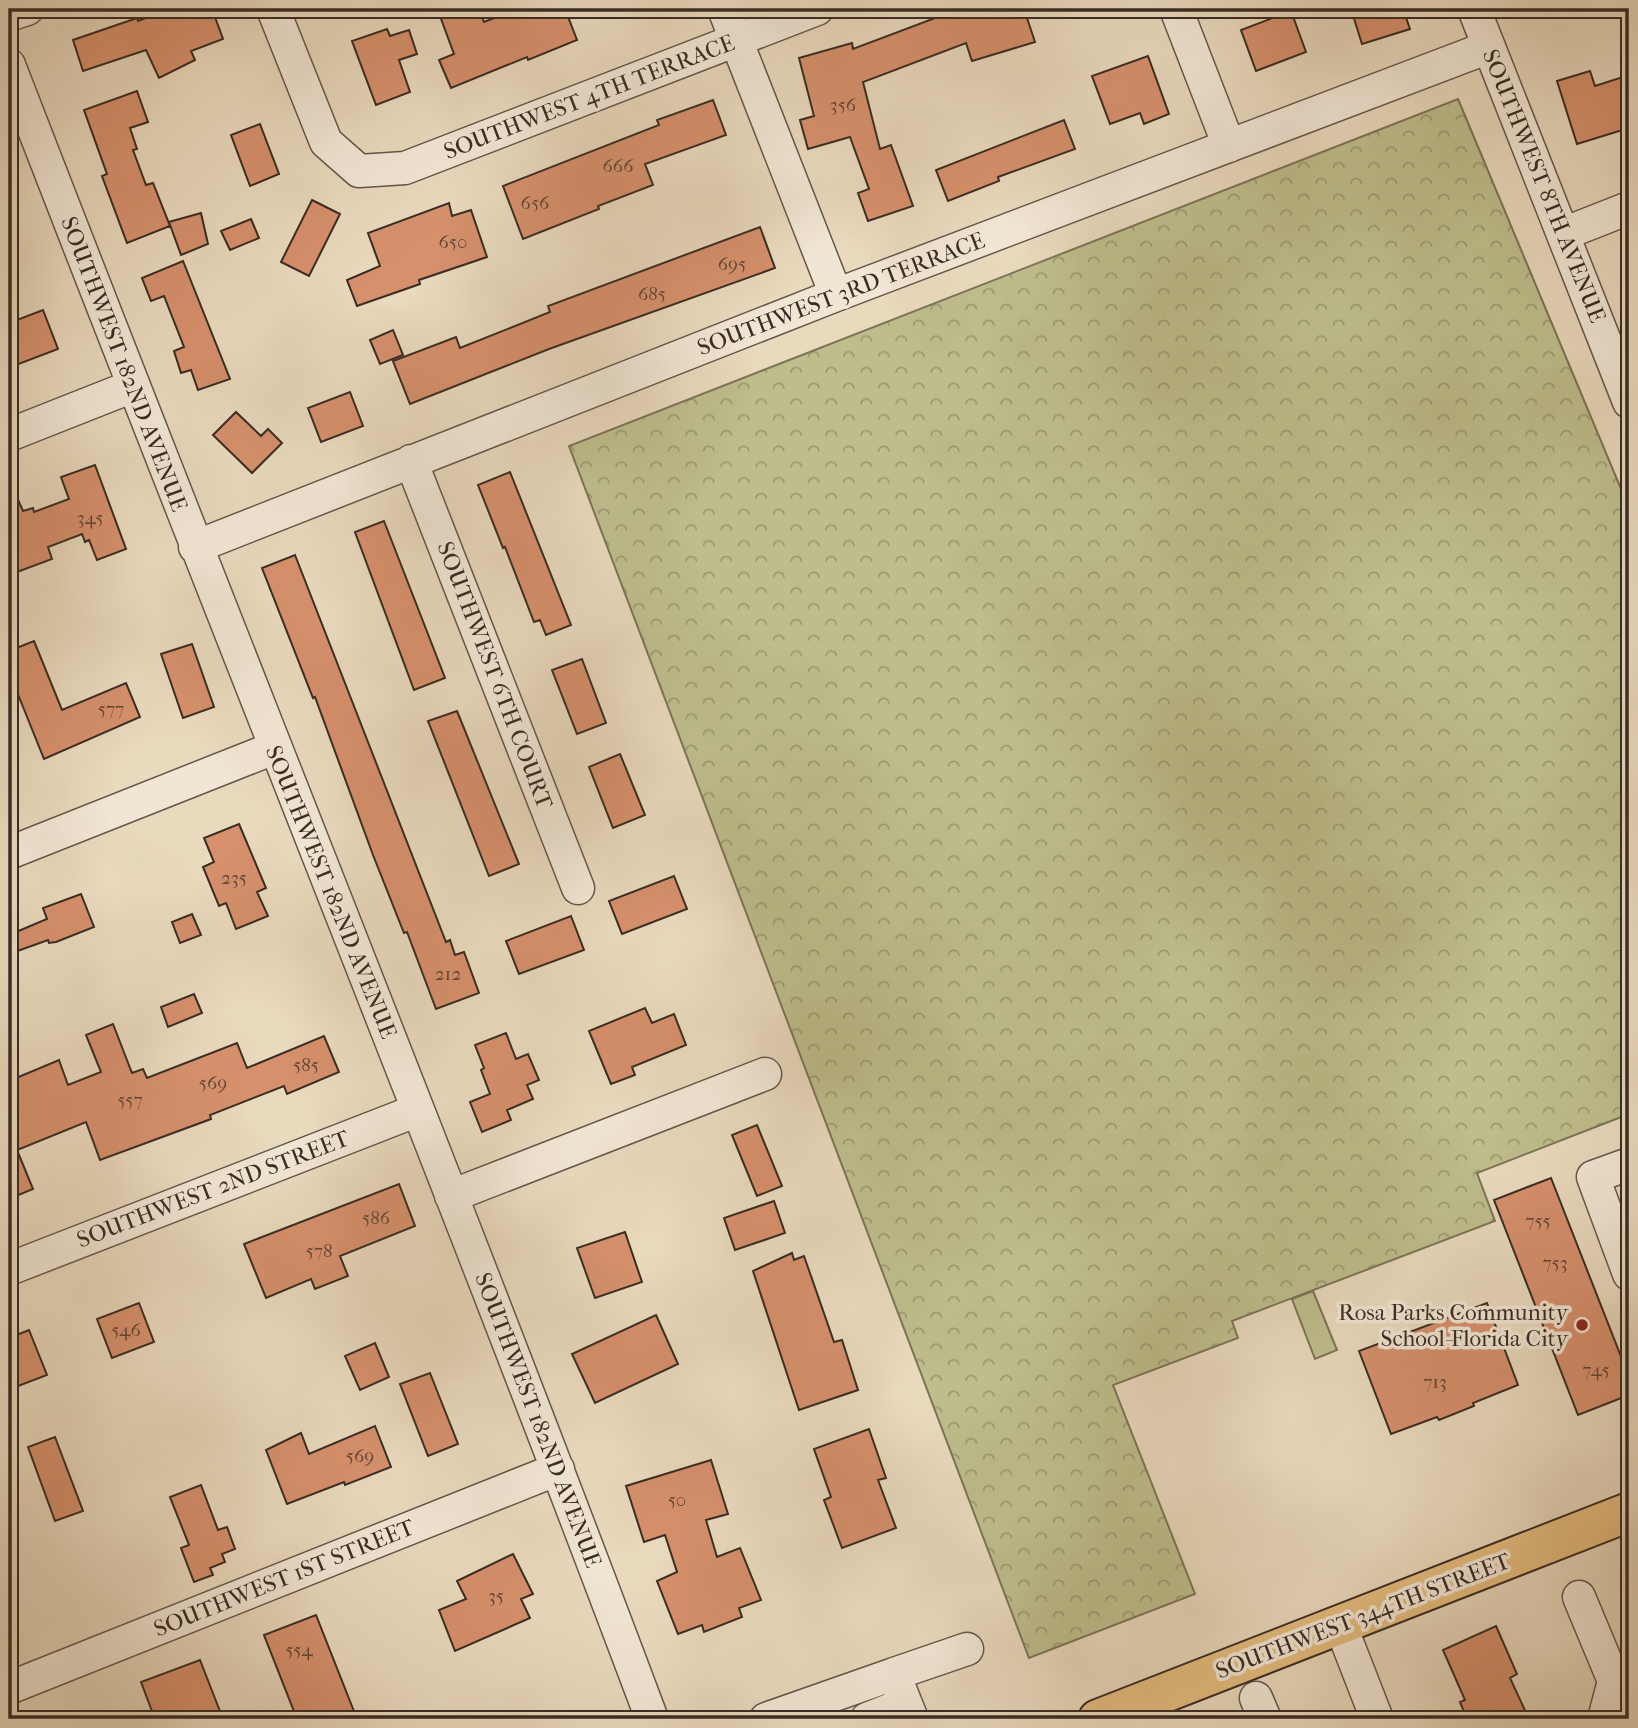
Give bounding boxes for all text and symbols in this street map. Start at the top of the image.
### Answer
street label: SOUTHWEST 4TH TERRACE [440,29,738,165]
street label: SOUTHWEST 8TH AVENUE [1477,45,1611,327]
house number: 356 [830,94,857,116]
house number: 666 [603,155,634,177]
house number: 656 [521,192,550,214]
street label: SOUTHWEST 182ND AVENUE [55,213,193,515]
street label: SOUTHWEST 3RD TERRACE [694,227,988,361]
house number: 650 [439,231,467,253]
house number: 695 [718,253,746,275]
house number: 685 [638,283,666,305]
house number: 345 [77,507,103,529]
street label: SOUTHWEST 6TH COURT [432,538,559,813]
house number: 577 [98,698,124,720]
street label: SOUTHWEST 182ND AVENUE [260,742,402,1042]
house number: 235 [221,867,247,889]
house number: 212 [435,963,461,985]
house number: 585 [293,1054,319,1076]
house number: 569 [199,1072,227,1094]
house number: 557 [117,1089,143,1111]
street label: SOUTHWEST 2ND STREET [73,1124,353,1253]
house number: 586 [362,1207,391,1229]
house number: 755 [1525,1210,1551,1232]
house number: 578 [306,1240,332,1262]
house number: 753 [1542,1252,1568,1274]
street label: SOUTHWEST 182ND AVENUE [469,1269,607,1571]
place label: Rosa Parks Community School-Florida City [1338,1299,1569,1352]
marker: Rosa Parks Community School-Florida City [1574,1317,1590,1333]
house number: 546 [111,1319,142,1341]
house number: 745 [1582,1359,1610,1381]
house number: 713 [1423,1371,1447,1393]
house number: 569 [346,1445,374,1467]
house number: 50 [668,1489,686,1511]
street label: SOUTHWEST 1ST STREET [150,1513,419,1643]
street label: SOUTHWEST 344TH STREET [1212,1547,1514,1685]
house number: 35 [488,1585,504,1607]
house number: 554 [285,1639,314,1661]

